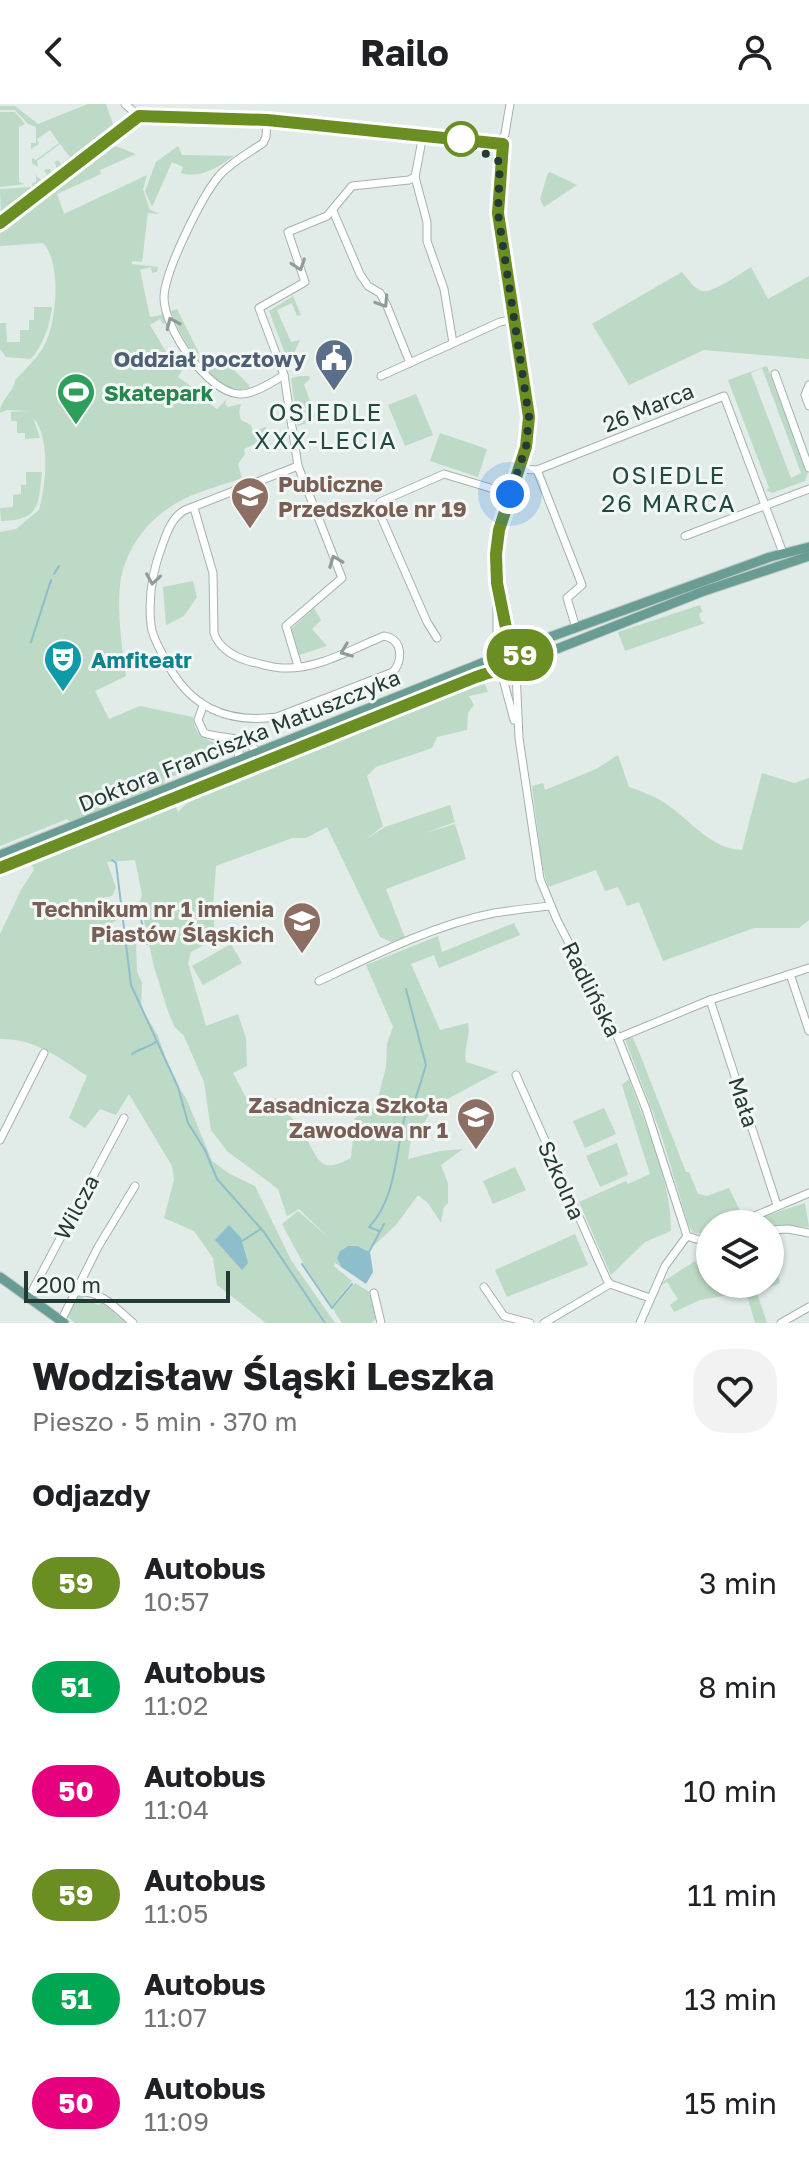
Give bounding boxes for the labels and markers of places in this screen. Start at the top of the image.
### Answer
unlabelled marker [444,122,478,156]
public building icon: Oddział pocztowy [313,337,355,392]
place label: Oddział pocztowy [113,345,306,372]
sports icon: Skatepark [55,371,97,426]
place label: Skatepark [104,379,214,406]
place label: Publiczne Przedszkole nr 19 [278,470,467,522]
school or university icon: Publiczne Przedszkole nr 19 [229,475,271,530]
theatre icon: Amfiteatr [42,638,84,693]
place label: Amfiteatr [91,646,192,673]
place label: Technikum nr 1 imienia Piastów Śląskich [32,895,274,947]
school or university icon: Technikum nr 1 imienia Piastów Śląskich [281,900,323,955]
place label: Zasadnicza Szkoła Zawodowa nr 1 [249,1091,448,1143]
school or university icon: Zasadnicza Szkoła Zawodowa nr 1 [455,1096,497,1151]

